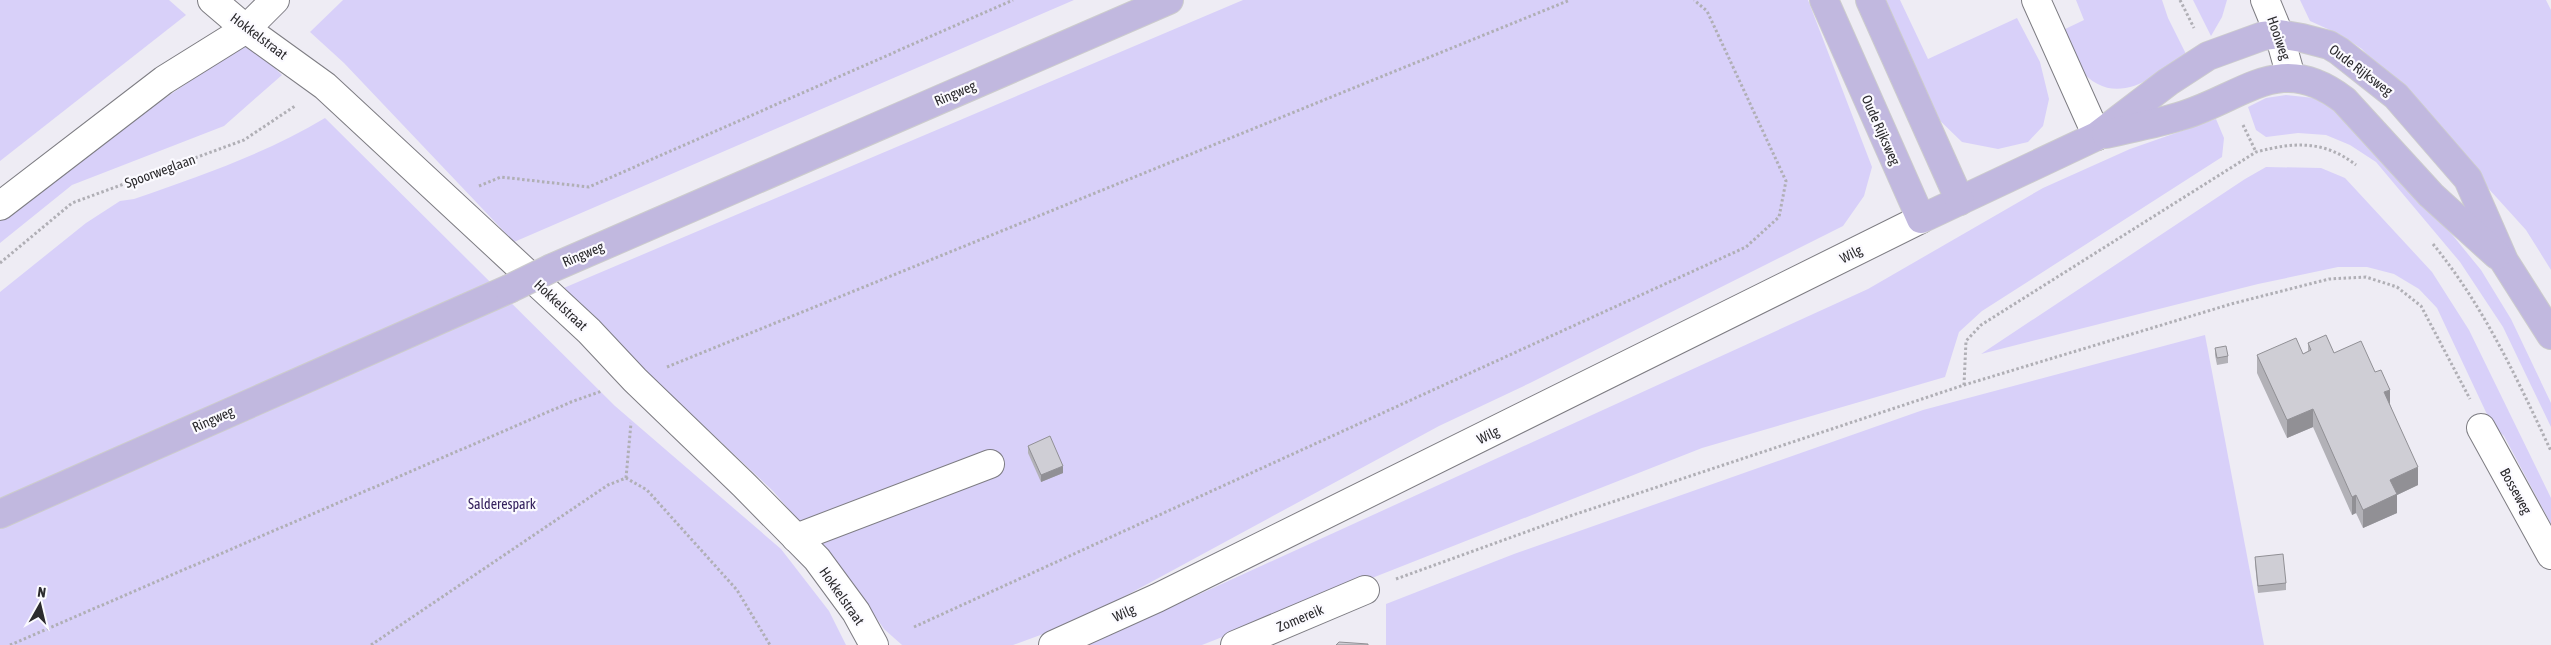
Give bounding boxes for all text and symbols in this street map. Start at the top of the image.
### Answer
street label: Hokkelstraat [228,10,290,62]
street label: Hooiweg [2264,14,2294,62]
street label: Oude Rijksweg [2326,41,2396,99]
street label: Ringweg [932,77,978,109]
street label: Oude Rijksweg [1858,92,1904,168]
street label: Spoorweglaan [123,151,197,191]
street label: Ringweg [560,238,606,270]
street label: Wilg [1837,242,1865,266]
street label: Hokkelstraat [531,276,591,334]
street label: Ringweg [190,403,236,435]
street label: Wilg [1474,423,1502,447]
street label: Bosseweg [2497,465,2535,517]
park label: Salderespark [468,496,536,512]
street label: Hokkelstraat [816,564,868,628]
north arrow [15,580,65,630]
text: N [37,584,47,601]
street label: Wilg [1110,601,1138,625]
street label: Zomereik [1274,601,1326,635]

